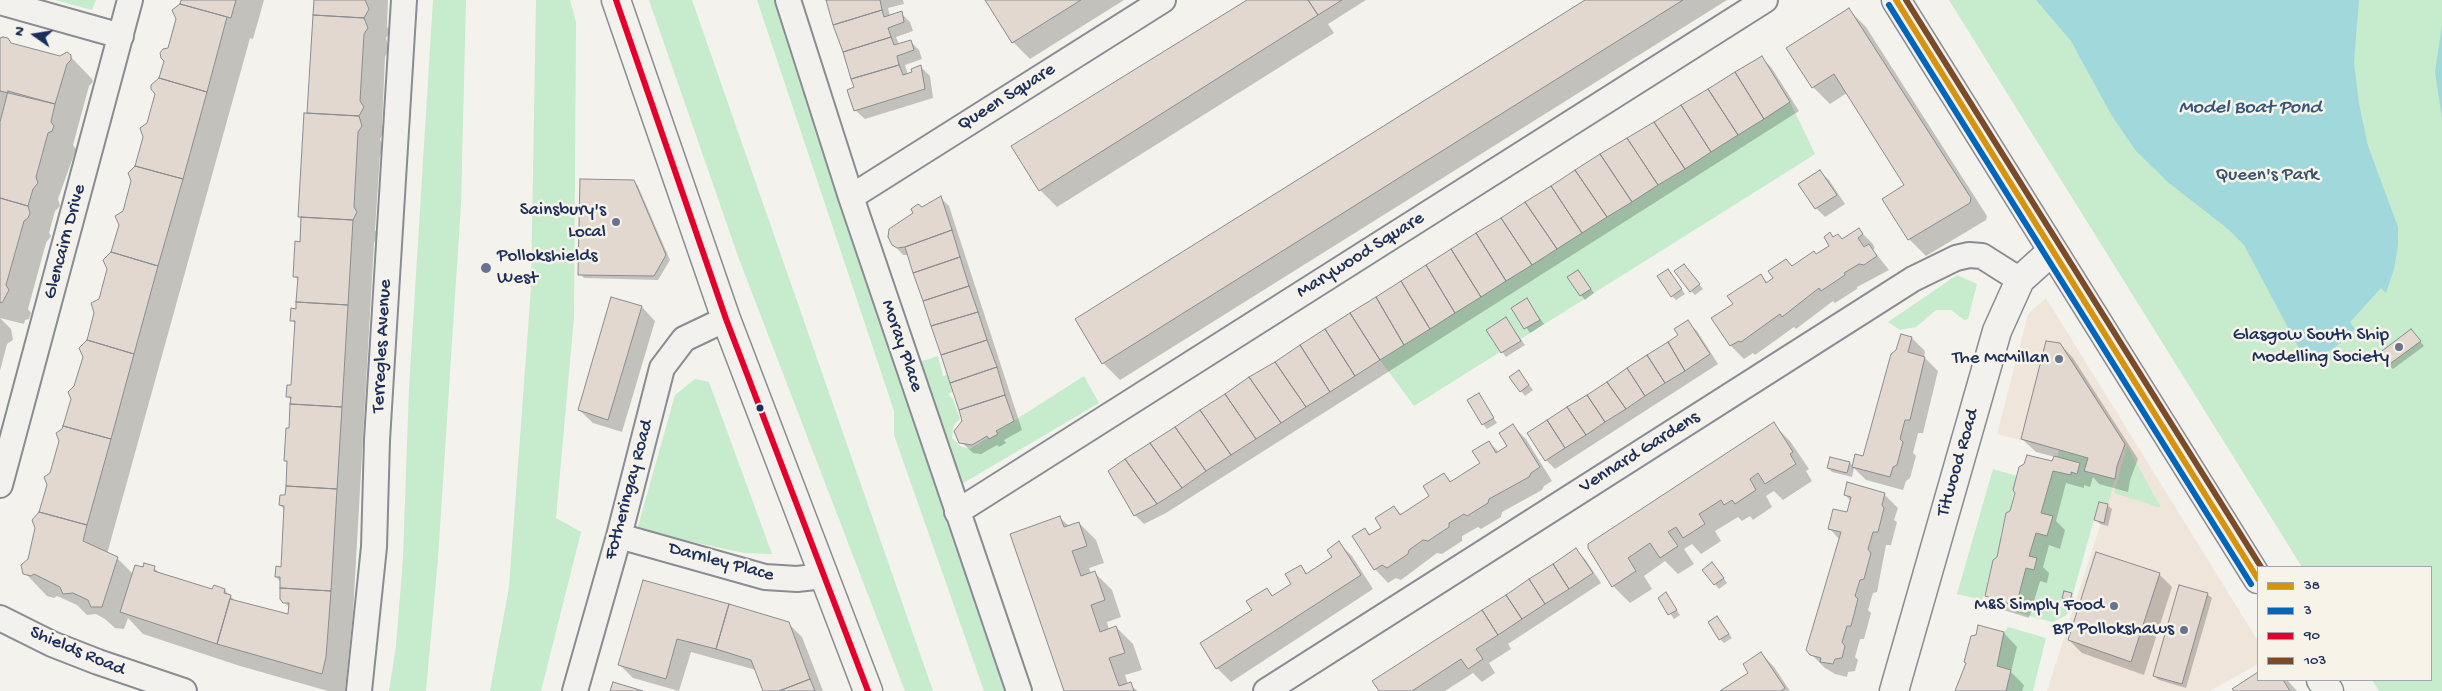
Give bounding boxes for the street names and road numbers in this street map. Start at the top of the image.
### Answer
street label: Queen Square [954,59,1060,137]
street label: Glencairn Drive [40,182,92,302]
street label: Marywood Square [1293,208,1429,304]
street label: Terregles Avenue [368,279,398,413]
street label: Moray Place [875,297,927,395]
street label: Vennard Gardens [1576,407,1704,499]
street label: Titwood Road [1933,407,1985,519]
street label: Fotheringay Road [600,418,660,562]
street label: Darnley Place [666,538,776,588]
street label: Shields Road [26,622,128,682]

